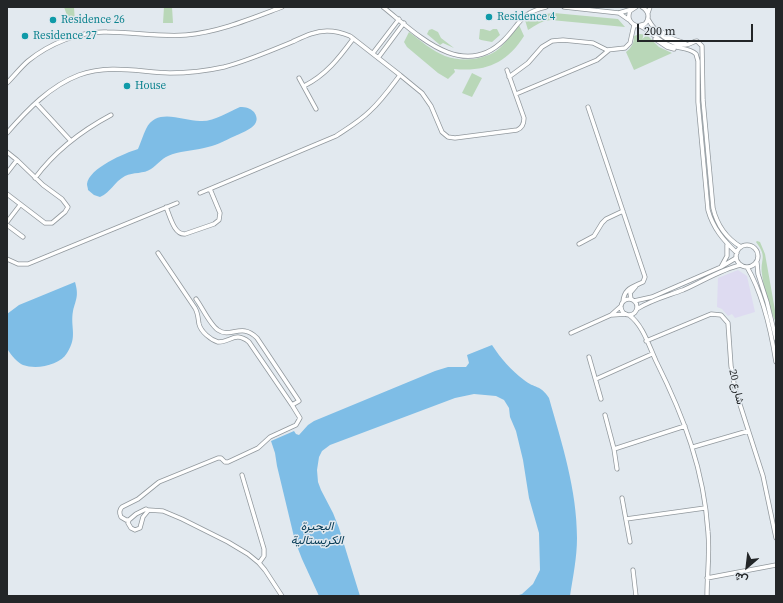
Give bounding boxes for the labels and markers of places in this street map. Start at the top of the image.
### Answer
place label: Residence 4 [497,10,555,24]
marker: Residence 4 [484,12,494,22]
place label: Residence 26 [61,13,125,27]
marker: Residence 26 [48,15,58,25]
place label: Residence 27 [33,29,97,43]
marker: Residence 27 [20,31,30,41]
place label: House [135,79,166,93]
marker: House [122,81,132,91]

